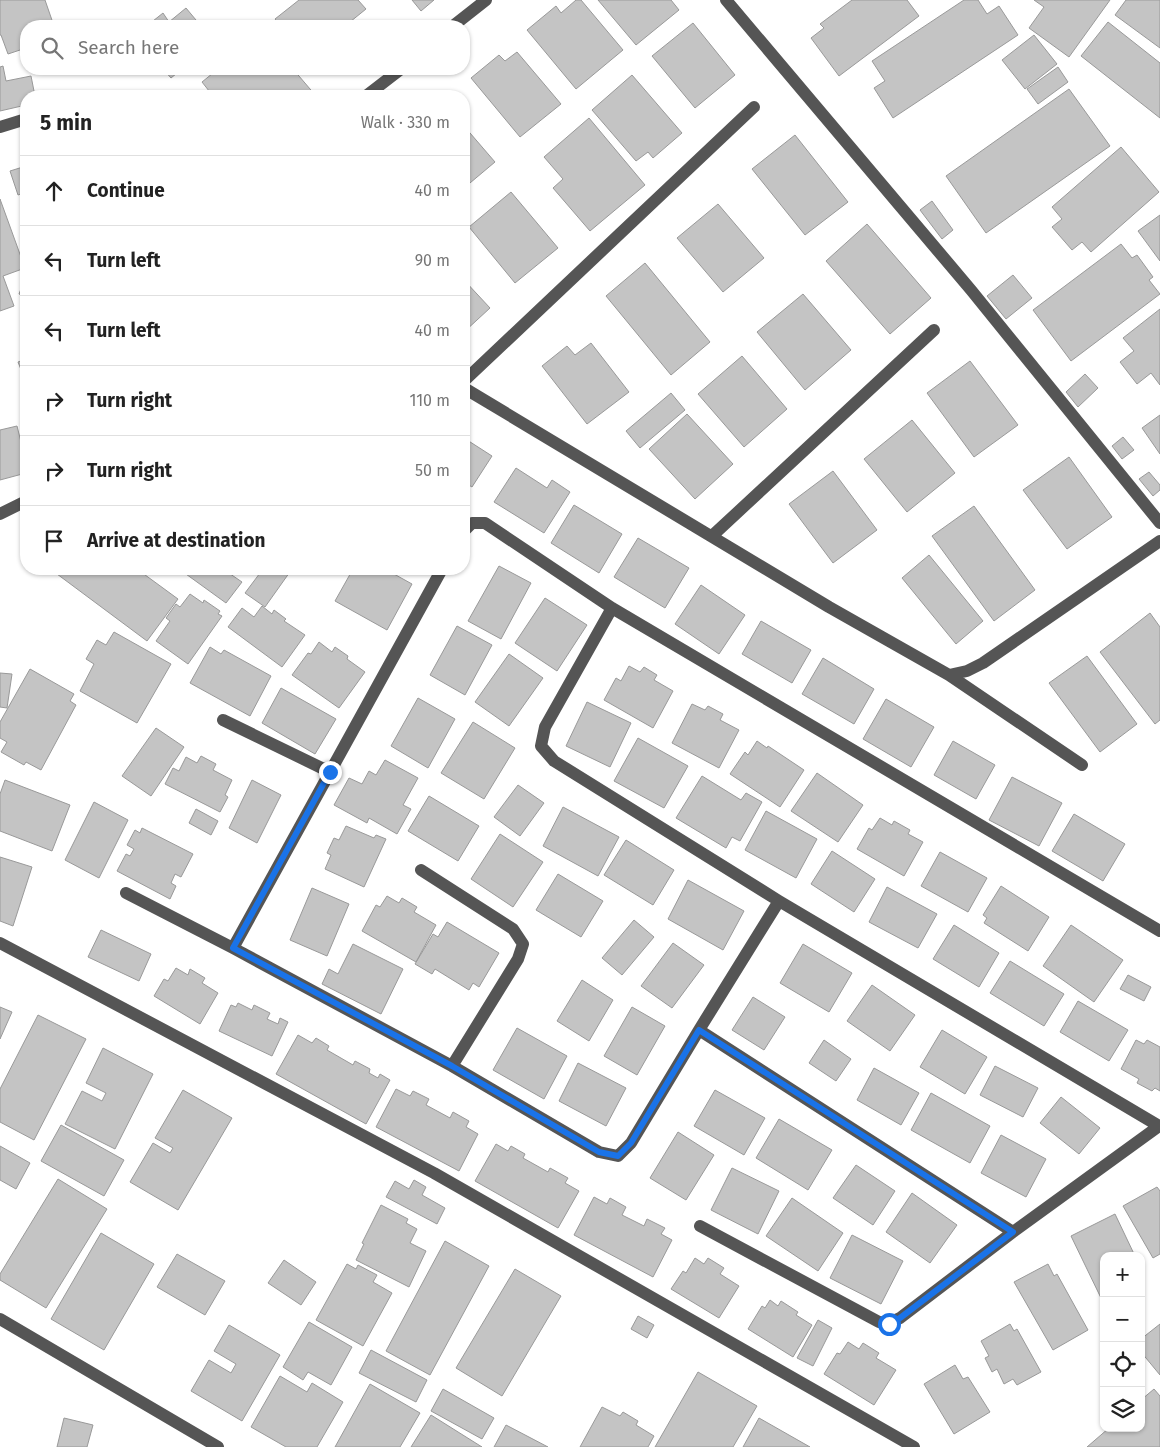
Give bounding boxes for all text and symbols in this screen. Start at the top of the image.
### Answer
search box [20,20,470,75]
icon: search [38,34,66,62]
text: Search here [78,36,179,59]
text: 5 min [40,110,92,136]
text: Walk · 330 m [361,113,450,132]
icon: ahead [40,177,68,205]
text: Continue [87,179,165,202]
text: 40 m [415,181,450,200]
icon: left [40,247,68,275]
text: Turn left [87,249,161,272]
text: 90 m [415,251,450,270]
icon: left [40,317,68,345]
text: Turn left [87,319,161,342]
text: 40 m [415,321,450,340]
icon: right [40,387,68,415]
text: Turn right [87,389,172,412]
text: 110 m [409,391,450,410]
icon: right [40,457,68,485]
text: Turn right [87,459,172,482]
text: 50 m [415,461,450,480]
icon: arrive [40,527,68,555]
text: Arrive at destination [87,529,266,552]
route end [319,761,342,784]
map controls [1100,1252,1145,1432]
button: + [1100,1252,1145,1297]
button: − [1100,1297,1145,1342]
route start [878,1313,901,1336]
button: locate [1100,1342,1145,1387]
button: layers [1100,1387,1145,1432]

